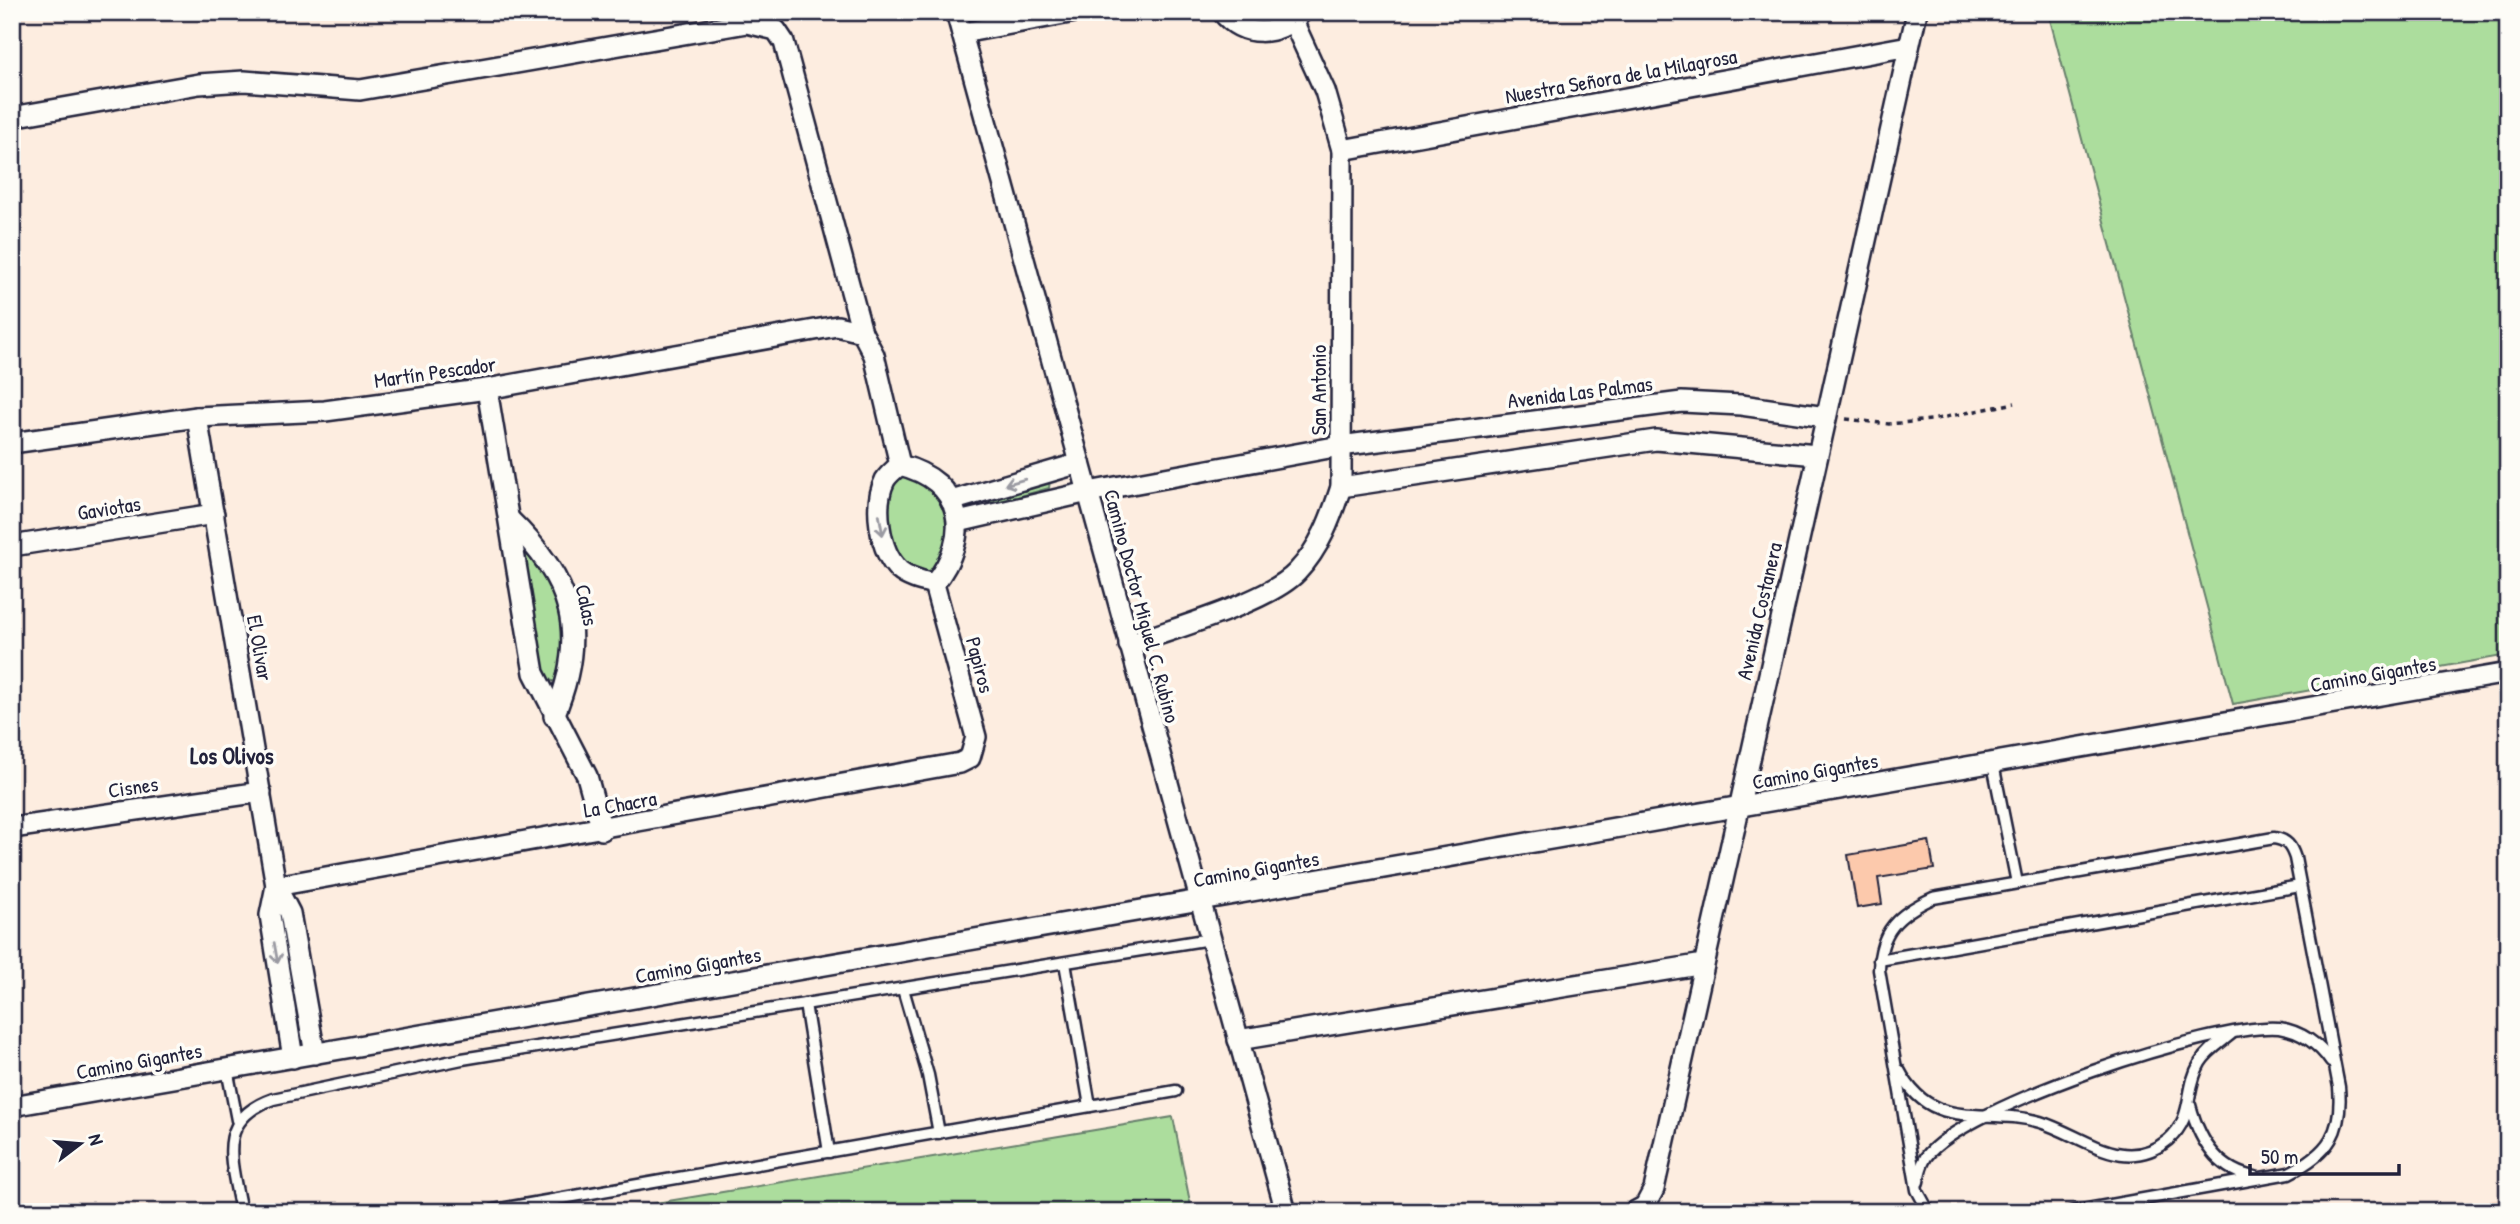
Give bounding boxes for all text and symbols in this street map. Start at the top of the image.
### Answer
street label: Nuestra Señora de la Milagrosa [1503,41,1739,111]
street label: San Antonio [1304,345,1333,435]
street label: Martín Pescador [372,349,498,395]
street label: Avenida Las Palmas [1506,369,1654,415]
one-way arrow [1005,476,1027,489]
street label: Camino Doctor Miguel C. Rubino [1097,486,1187,726]
street label: Gaviotas [75,489,143,527]
one-way arrow [875,513,888,536]
street label: Avenida Costanera [1729,539,1789,683]
street label: Calas [568,582,606,628]
street label: El Olivar [240,613,280,683]
street label: Papiros [959,634,1001,696]
street label: Camino Gigantes [2308,649,2438,699]
district label: Los Olivos [190,740,274,771]
street label: Camino Gigantes [1750,746,1880,796]
street label: Cisnes [106,769,160,805]
street label: La Chacra [581,783,659,825]
street label: Camino Gigantes [1191,844,1321,894]
street label: Camino Gigantes [633,940,763,990]
one-way arrow [270,941,283,964]
street label: Camino Gigantes [74,1036,204,1086]
north arrow [46,1108,116,1178]
text: N [82,1131,110,1148]
scale bar [2250,1133,2399,1177]
text: 50 m [2261,1142,2298,1171]

